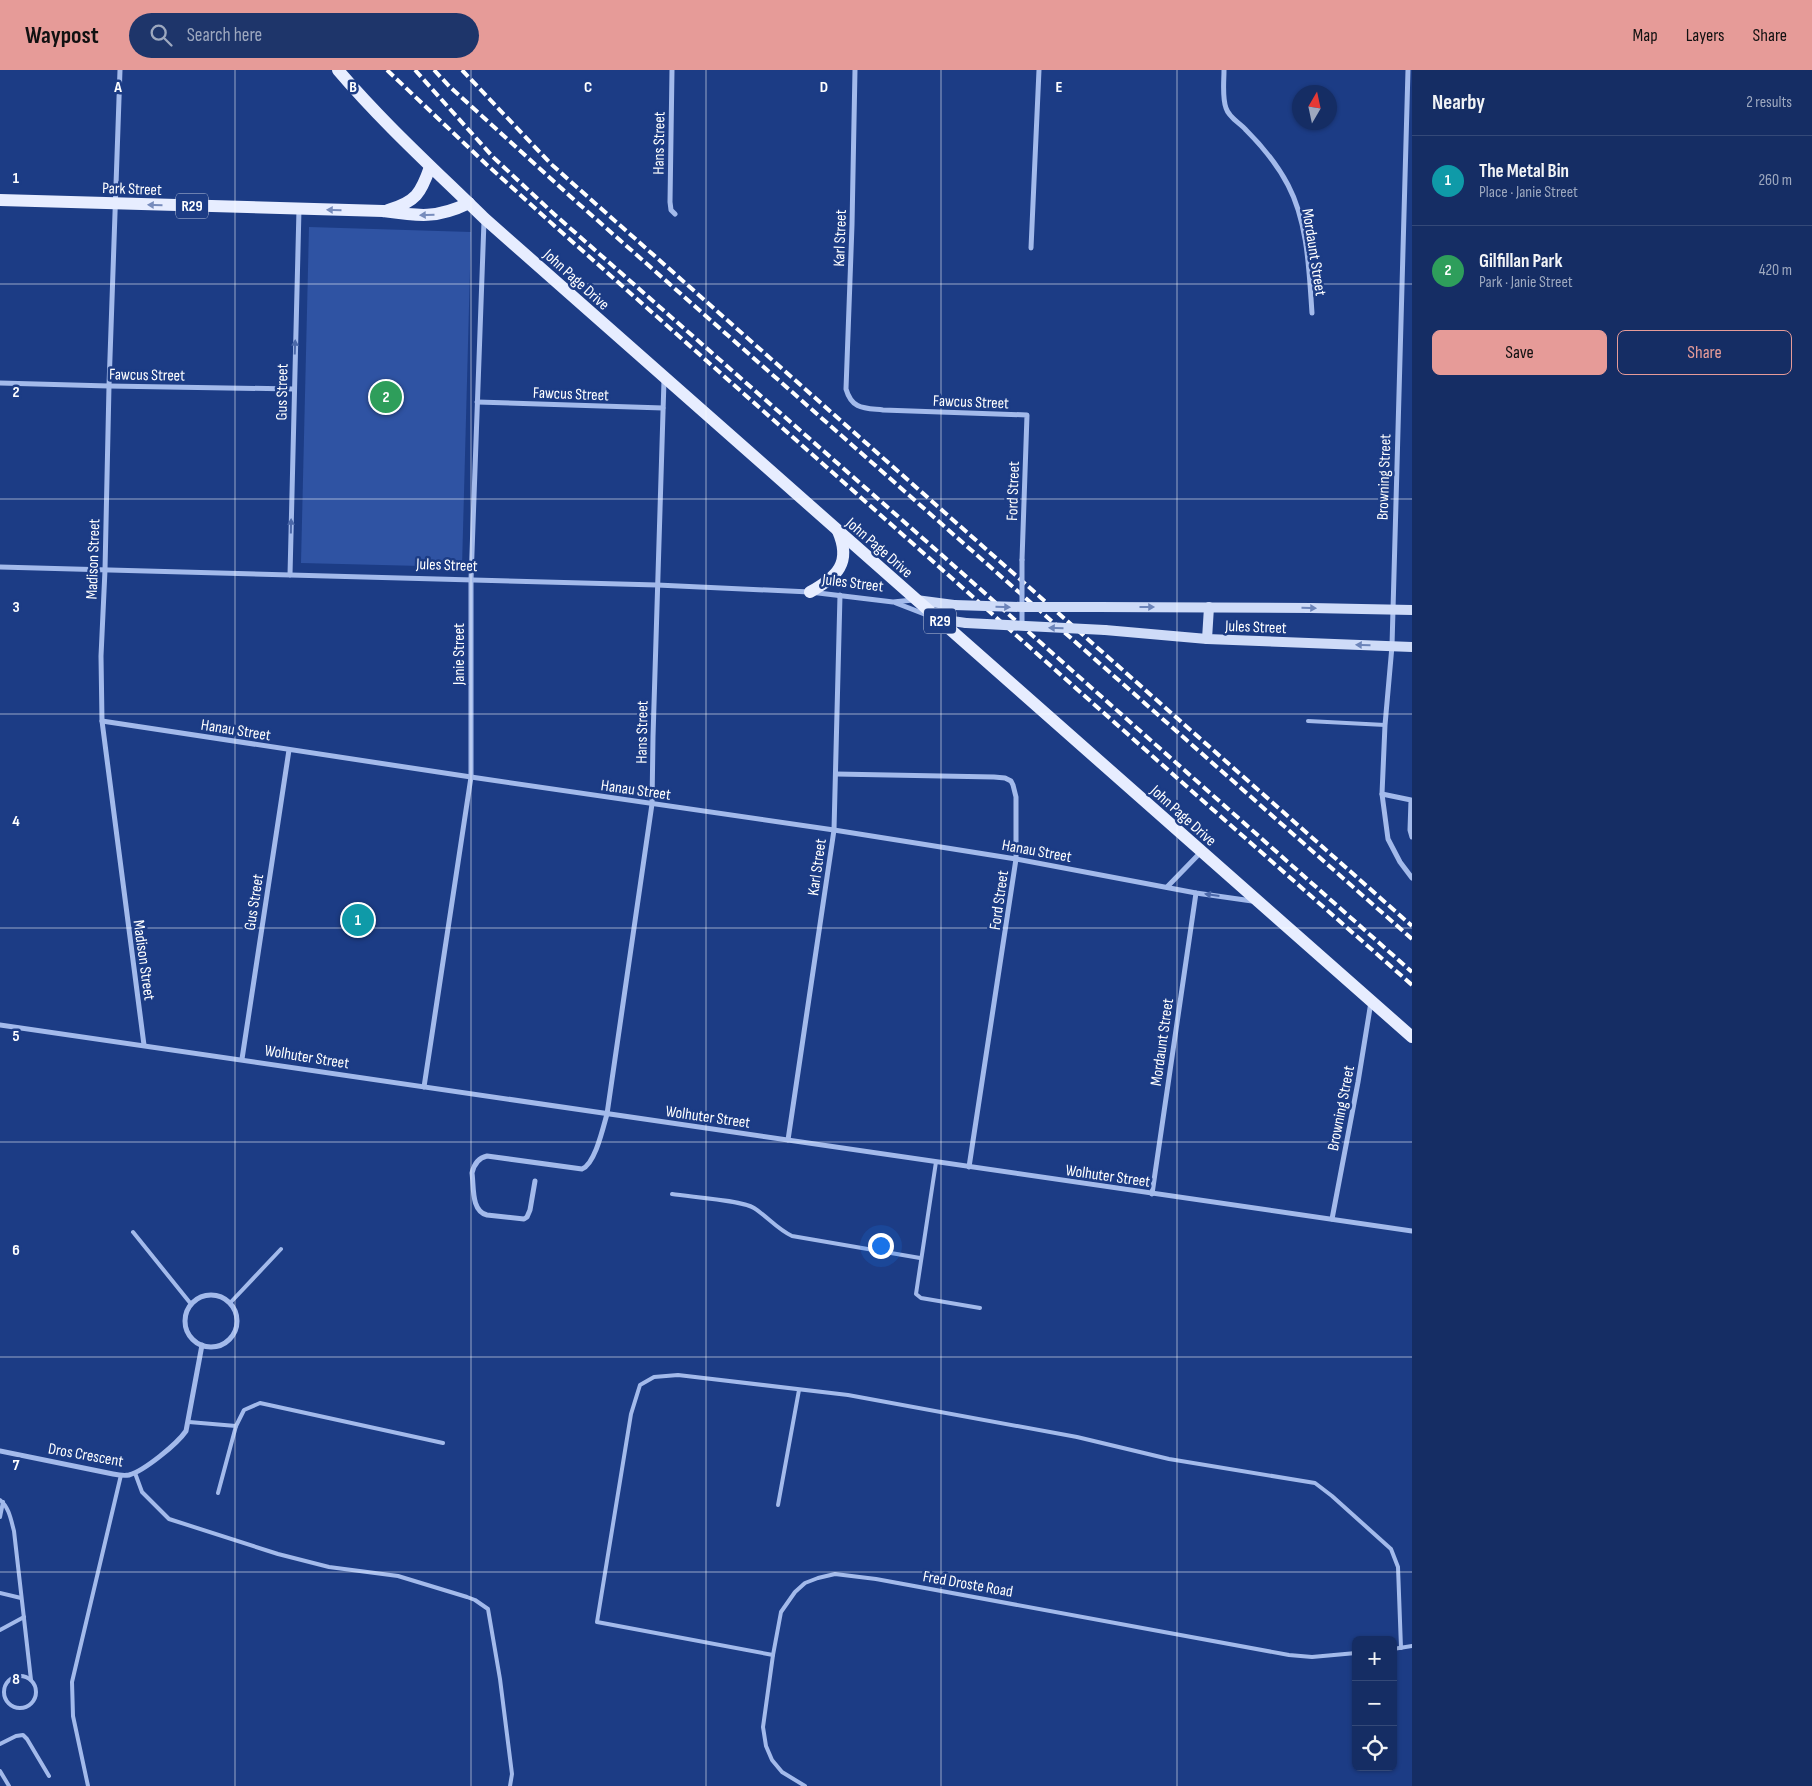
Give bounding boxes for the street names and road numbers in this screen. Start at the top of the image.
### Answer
street label: Hans Street [649,111,670,175]
street label: Park Street [102,179,162,200]
road number: R29 [176,194,208,218]
street label: Mordaunt Street [1297,207,1330,297]
street label: Karl Street [830,209,851,267]
street label: John Page Drive [538,245,613,315]
street label: Gus Street [273,363,292,421]
street label: Fawcus Street [109,365,185,386]
street label: Fawcus Street [533,384,609,405]
street label: Fawcus Street [933,392,1009,413]
street label: Browning Street [1373,433,1396,521]
street label: Ford Street [1003,461,1024,521]
street label: John Page Drive [841,513,916,582]
street label: Madison Street [83,518,104,600]
street label: Jules Street [415,555,478,576]
street label: Jules Street [820,570,885,597]
road number: R29 [924,608,956,634]
street label: Jules Street [1224,617,1287,638]
street label: Janie Street [450,623,469,686]
street label: Hans Street [632,700,653,764]
street label: Hanau Street [200,716,272,745]
street label: Hanau Street [600,776,672,805]
street label: John Page Drive [1145,781,1220,851]
street label: Hanau Street [1000,836,1073,867]
street label: Karl Street [804,837,831,897]
street label: Ford Street [986,869,1013,931]
street label: Gus Street [241,873,268,932]
street label: Madison Street [128,919,159,1002]
street label: Mordaunt Street [1147,997,1178,1087]
street label: Wolhuter Street [263,1041,351,1074]
street label: Browning Street [1324,1064,1359,1152]
street label: Wolhuter Street [664,1102,751,1133]
street label: Wolhuter Street [1064,1161,1151,1192]
street label: Dros Crescent [47,1440,125,1471]
street label: Fred Droste Road [921,1567,1014,1602]

